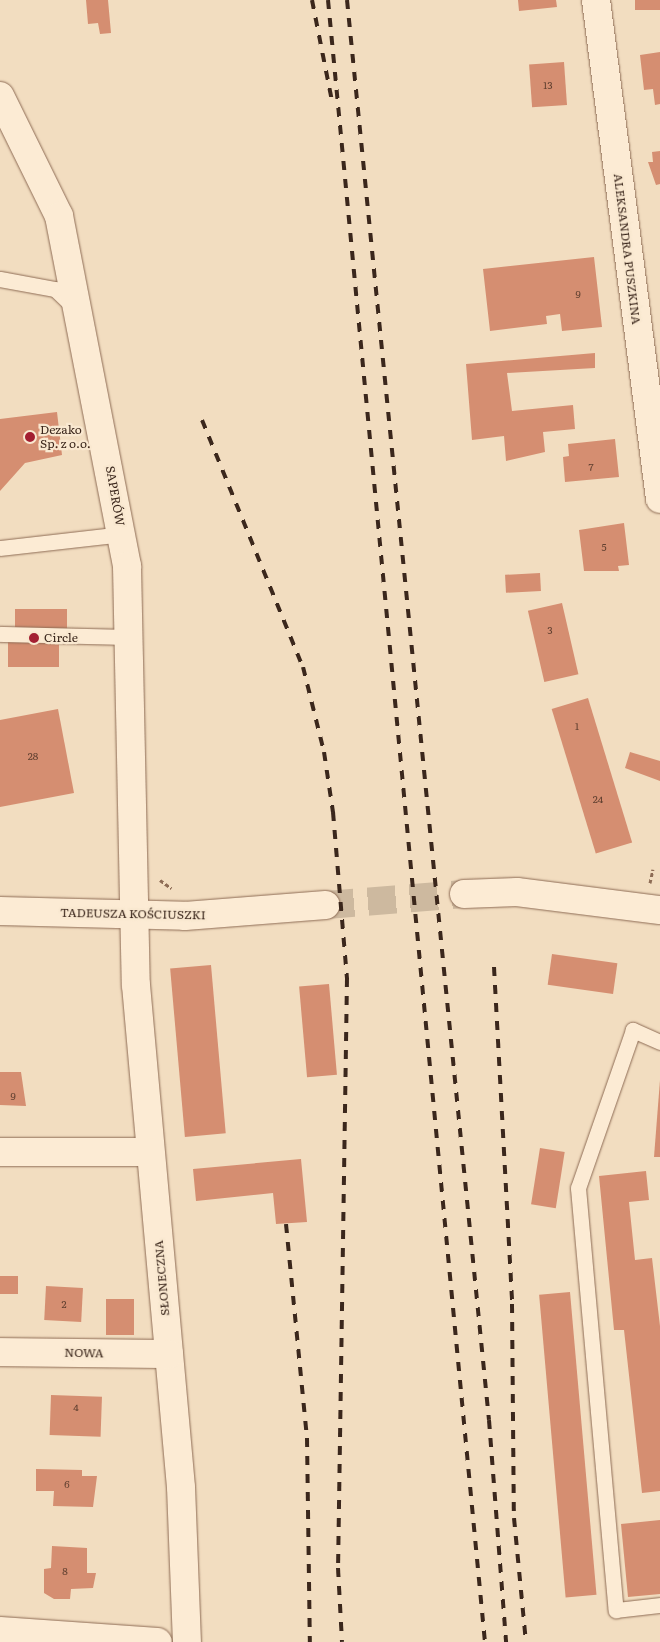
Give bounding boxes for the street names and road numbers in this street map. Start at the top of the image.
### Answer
street label: ALEKSANDRA PUSZKINA [611,173,643,325]
street label: SAPERÓW [103,465,127,527]
street label: TADEUSZA KOŚCIUSZKI [60,906,206,922]
street label: SŁONECZNA [152,1240,172,1316]
street label: NOWA [64,1345,104,1361]

